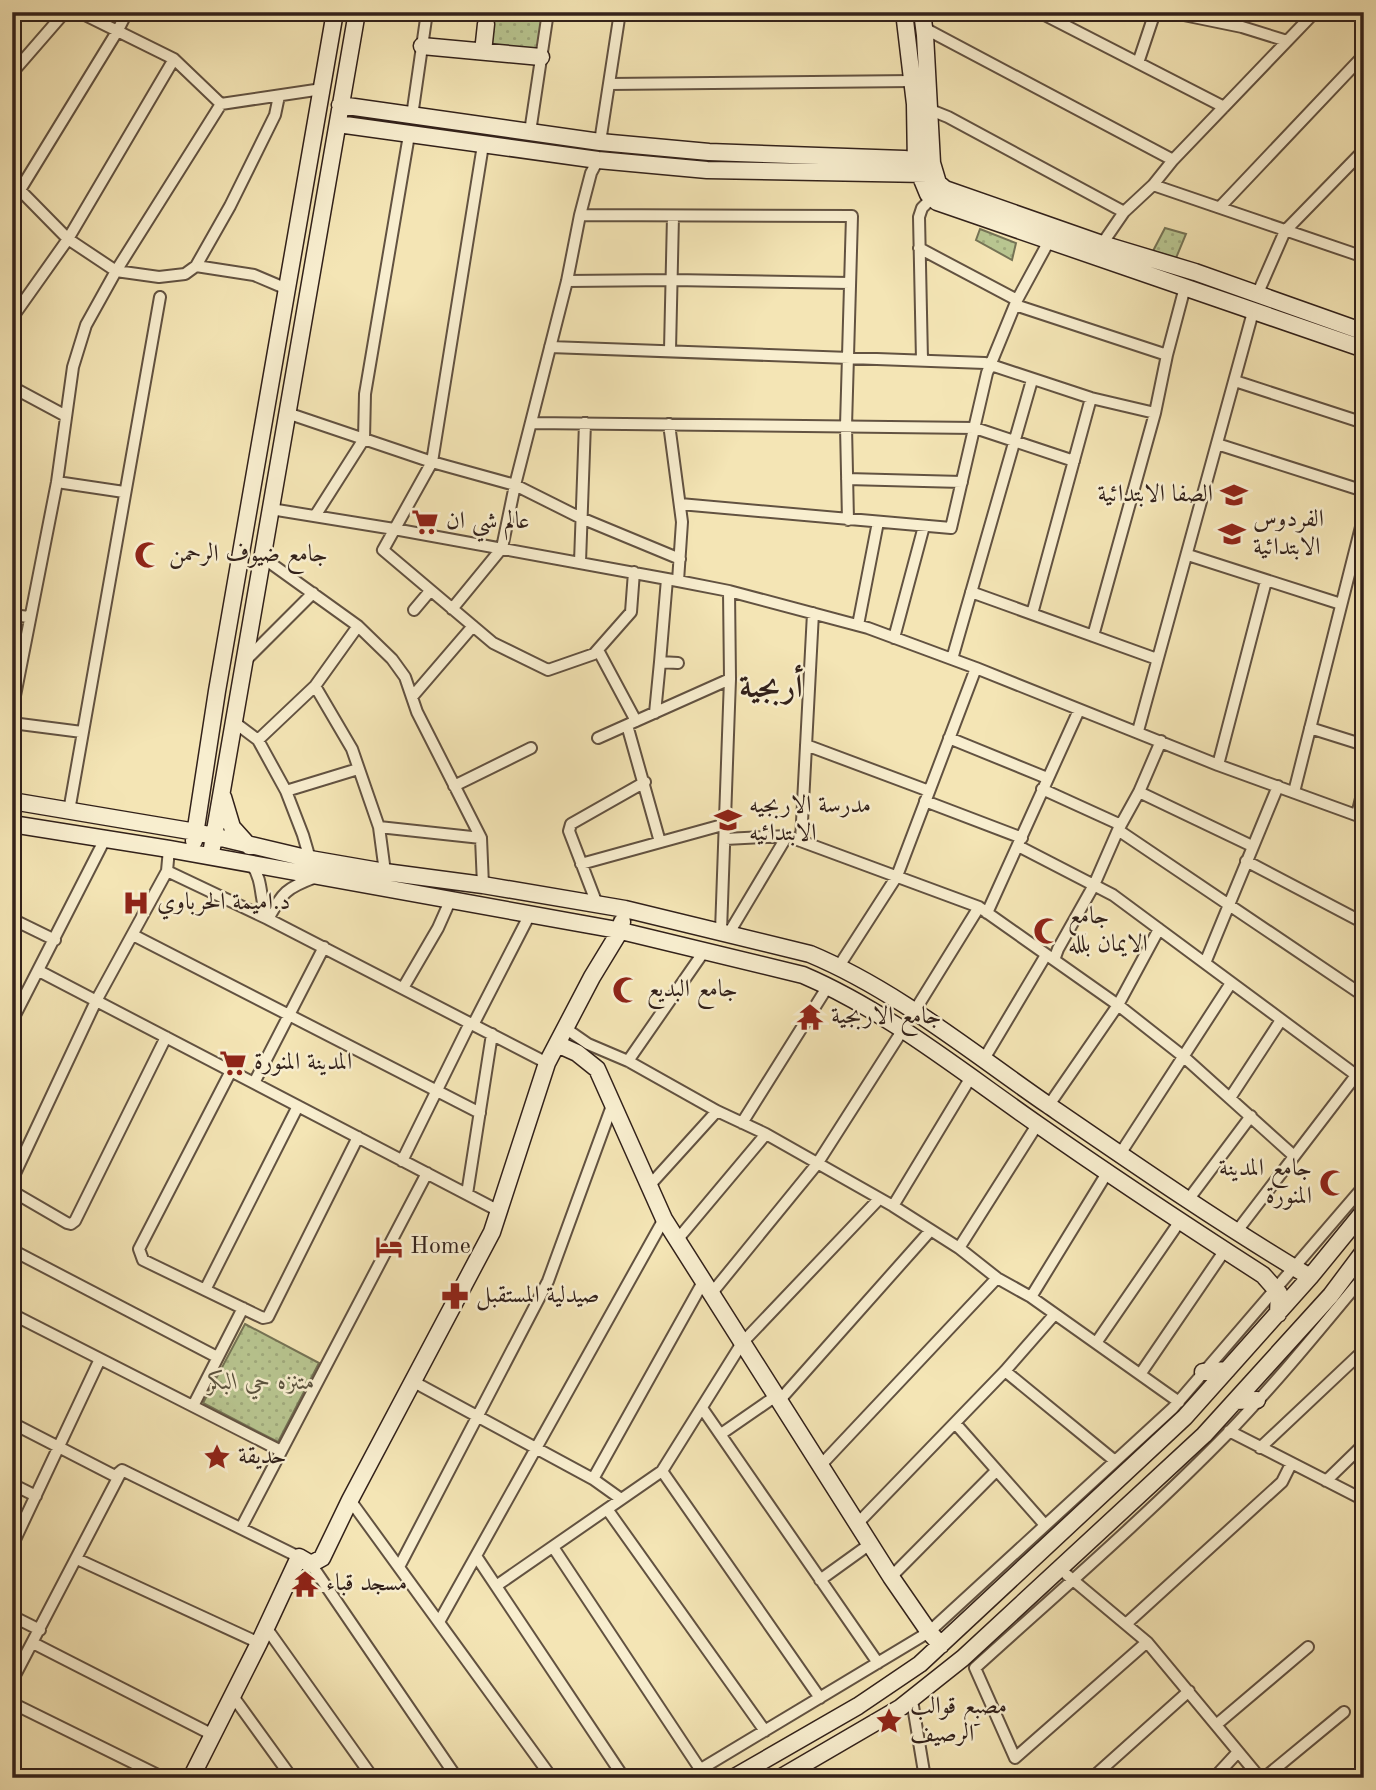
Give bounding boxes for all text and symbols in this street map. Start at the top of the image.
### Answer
school or university icon: الصفا الابتدائية [1219,480,1249,510]
place label: الصفا الابتدائية [1098,483,1213,507]
supermarket icon: عالم شي ان [410,507,440,537]
place label: الفردوس الابتدائية [1253,508,1324,560]
place label: عالم شي ان [446,509,530,542]
school or university icon: الفردوس الابتدائية [1217,519,1247,549]
mosque icon: جامع ضيوف الرحمن [133,540,163,570]
place label: جامع ضيوف الرحمن [169,542,328,575]
district label: أربجية [739,664,803,706]
place label: مدرسة الاربجيه الابتدائيه [749,794,871,846]
school or university icon: مدرسة الاربجيه الابتدائيه [713,805,743,835]
hospital icon: د.اميمة الحرباوي [121,888,151,918]
place label: د.اميمة الحرباوي [157,891,290,920]
place label: جامع الايمان بلله [1068,905,1148,957]
mosque icon: جامع الايمان بلله [1032,916,1062,946]
mosque icon: جامع البديع [611,975,641,1005]
place label: جامع البديع [647,978,738,1010]
temple icon: جامع الاربجية [795,1002,825,1032]
place label: جامع الاربجية [831,1005,941,1037]
supermarket icon: المدينة المنورة [218,1048,248,1078]
place label: المدينة المنورة [254,1051,352,1076]
place label: جامع المدينة المنورة [1219,1157,1312,1210]
mosque icon: جامع المدينة المنورة [1318,1168,1348,1198]
hotel icon: Home [374,1232,404,1262]
place label: Home [410,1235,471,1259]
pharmacy icon: صيدلية المستقبل [440,1281,470,1311]
place label: صيدلية المستقبل [476,1284,599,1311]
park label: متنزه حي البكر [205,1369,315,1400]
place icon: حديقة [202,1442,232,1472]
place label: حديقة [238,1445,287,1470]
temple icon: مسجد قباء [290,1569,320,1599]
place label: مسجد قباء [326,1572,407,1596]
place label: مصبع قوالب الرصيف [910,1695,1007,1747]
place icon: مصبع قوالب الرصيف [874,1706,904,1736]

